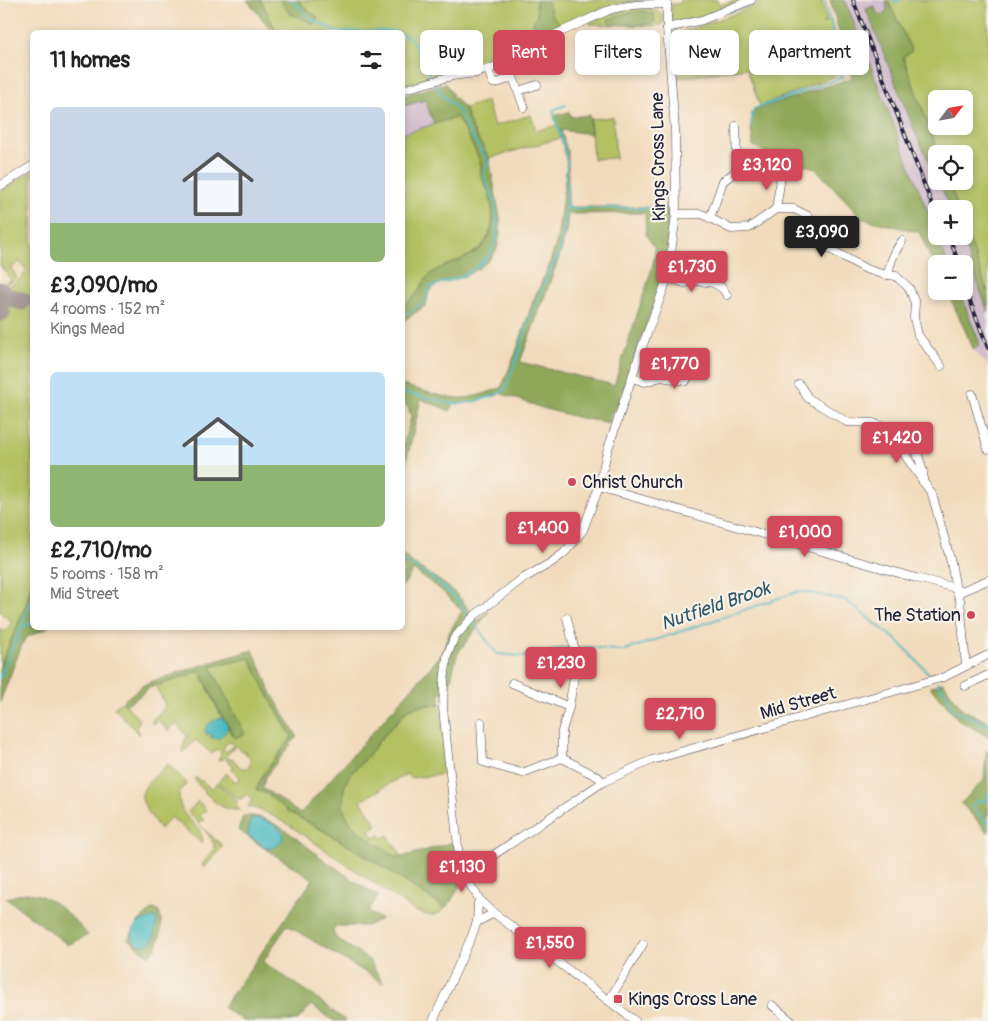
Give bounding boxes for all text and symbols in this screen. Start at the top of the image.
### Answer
chip: Buy [420,30,483,75]
chip: Rent [493,30,565,75]
chip: Filters [575,30,660,75]
chip: New [670,30,739,75]
chip: Apartment [749,30,869,75]
icon: filters [357,46,385,74]
text: 11 homes [50,47,130,74]
north arrow [928,90,972,135]
map controls [928,90,973,300]
street label: Kings Cross Lane [646,92,671,222]
icon: home [173,139,263,229]
button: locate [928,145,973,190]
pin: £3,120 [726,148,808,191]
text: £3,120 [742,155,792,175]
button: + [928,200,973,245]
pin: £3,090 [781,216,863,258]
text: £3,090 [795,222,849,242]
pin: £1,730 [651,250,733,293]
button: − [928,255,973,300]
text: £1,730 [668,257,716,277]
text: £3,090/mo [50,272,158,299]
text: 4 rooms · 152 m² [50,299,165,319]
text: Kings Mead [50,319,125,339]
pin: £1,770 [634,348,716,390]
text: £1,770 [651,354,699,374]
icon: home [173,404,263,494]
pin: £1,420 [856,422,938,464]
text: £1,420 [872,428,922,448]
place label: Christ Church [582,471,683,494]
marker: Christ Church [566,476,578,488]
pin: £1,400 [502,512,584,554]
pin: £1,000 [764,516,846,558]
text: £1,400 [517,518,569,538]
text: £1,000 [778,522,832,542]
text: £2,710/mo [50,537,152,564]
text: 5 rooms · 158 m² [50,564,164,584]
water label: Nutfield Brook [658,575,775,636]
text: Mid Street [50,584,119,604]
place label: The Station [874,604,961,627]
marker: The Station [965,609,977,621]
pin: £1,230 [520,646,602,689]
text: £1,230 [537,653,585,673]
street label: Mid Street [758,682,839,725]
pin: £2,710 [639,698,721,740]
text: £2,710 [656,704,704,724]
pin: £1,130 [421,850,503,893]
text: £1,130 [439,857,485,877]
pin: £1,550 [509,926,591,969]
text: £1,550 [526,933,574,953]
place label: Kings Cross Lane [628,988,757,1011]
marker: Kings Cross Lane [612,993,624,1005]

